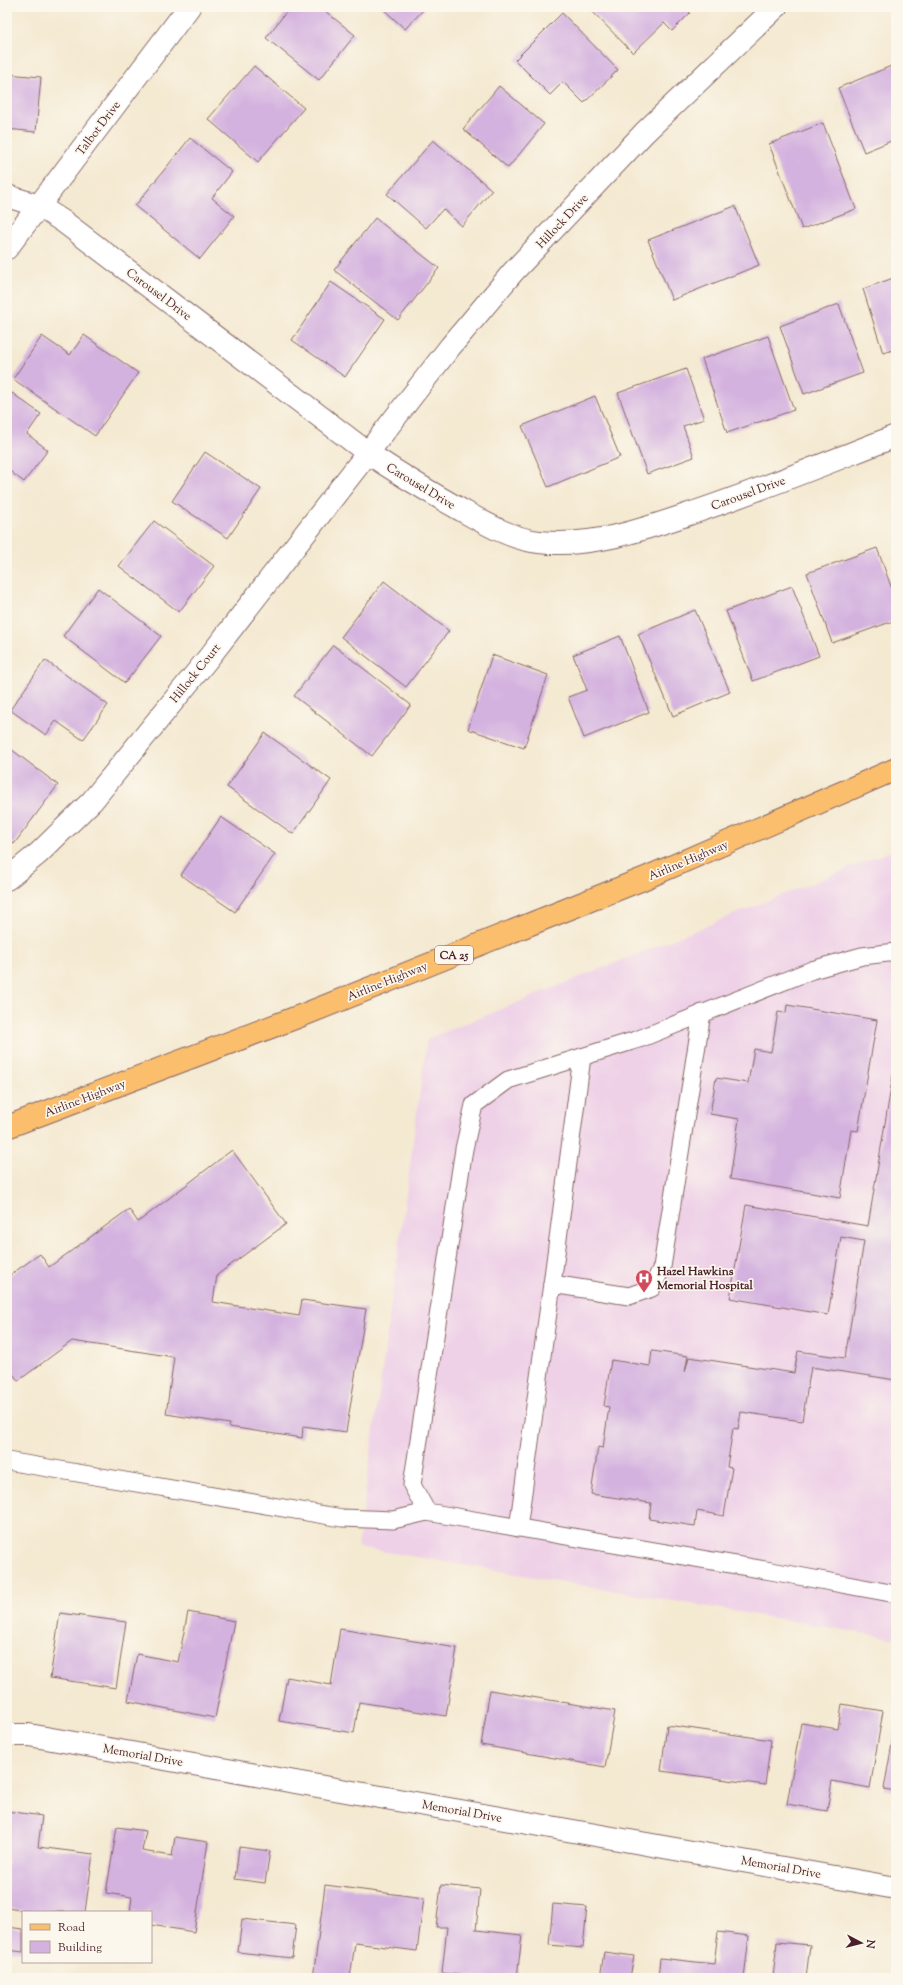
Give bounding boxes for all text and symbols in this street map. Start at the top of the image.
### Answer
street label: Talbot Drive [72,97,126,160]
street label: Hillock Drive [532,190,593,253]
street label: Carousel Drive [122,264,195,326]
street label: Carousel Drive [382,459,459,515]
street label: Carousel Drive [709,472,788,516]
street label: Hillock Court [166,640,225,707]
street label: Airline Highway [646,836,731,886]
road number: CA 25 [435,946,473,964]
street label: Airline Highway [344,958,430,1006]
street label: Airline Highway [42,1075,128,1123]
place label: Hazel Hawkins Memorial Hospital [656,1263,754,1295]
hospital icon: Hazel Hawkins Memorial Hospital [634,1268,654,1293]
street label: Memorial Drive [101,1740,185,1772]
street label: Memorial Drive [420,1796,504,1828]
street label: Memorial Drive [739,1852,823,1884]
legend [22,1911,152,1963]
text: Road [58,1919,85,1937]
north arrow [841,1923,881,1963]
text: N [861,1938,879,1950]
text: Building [58,1939,102,1957]

